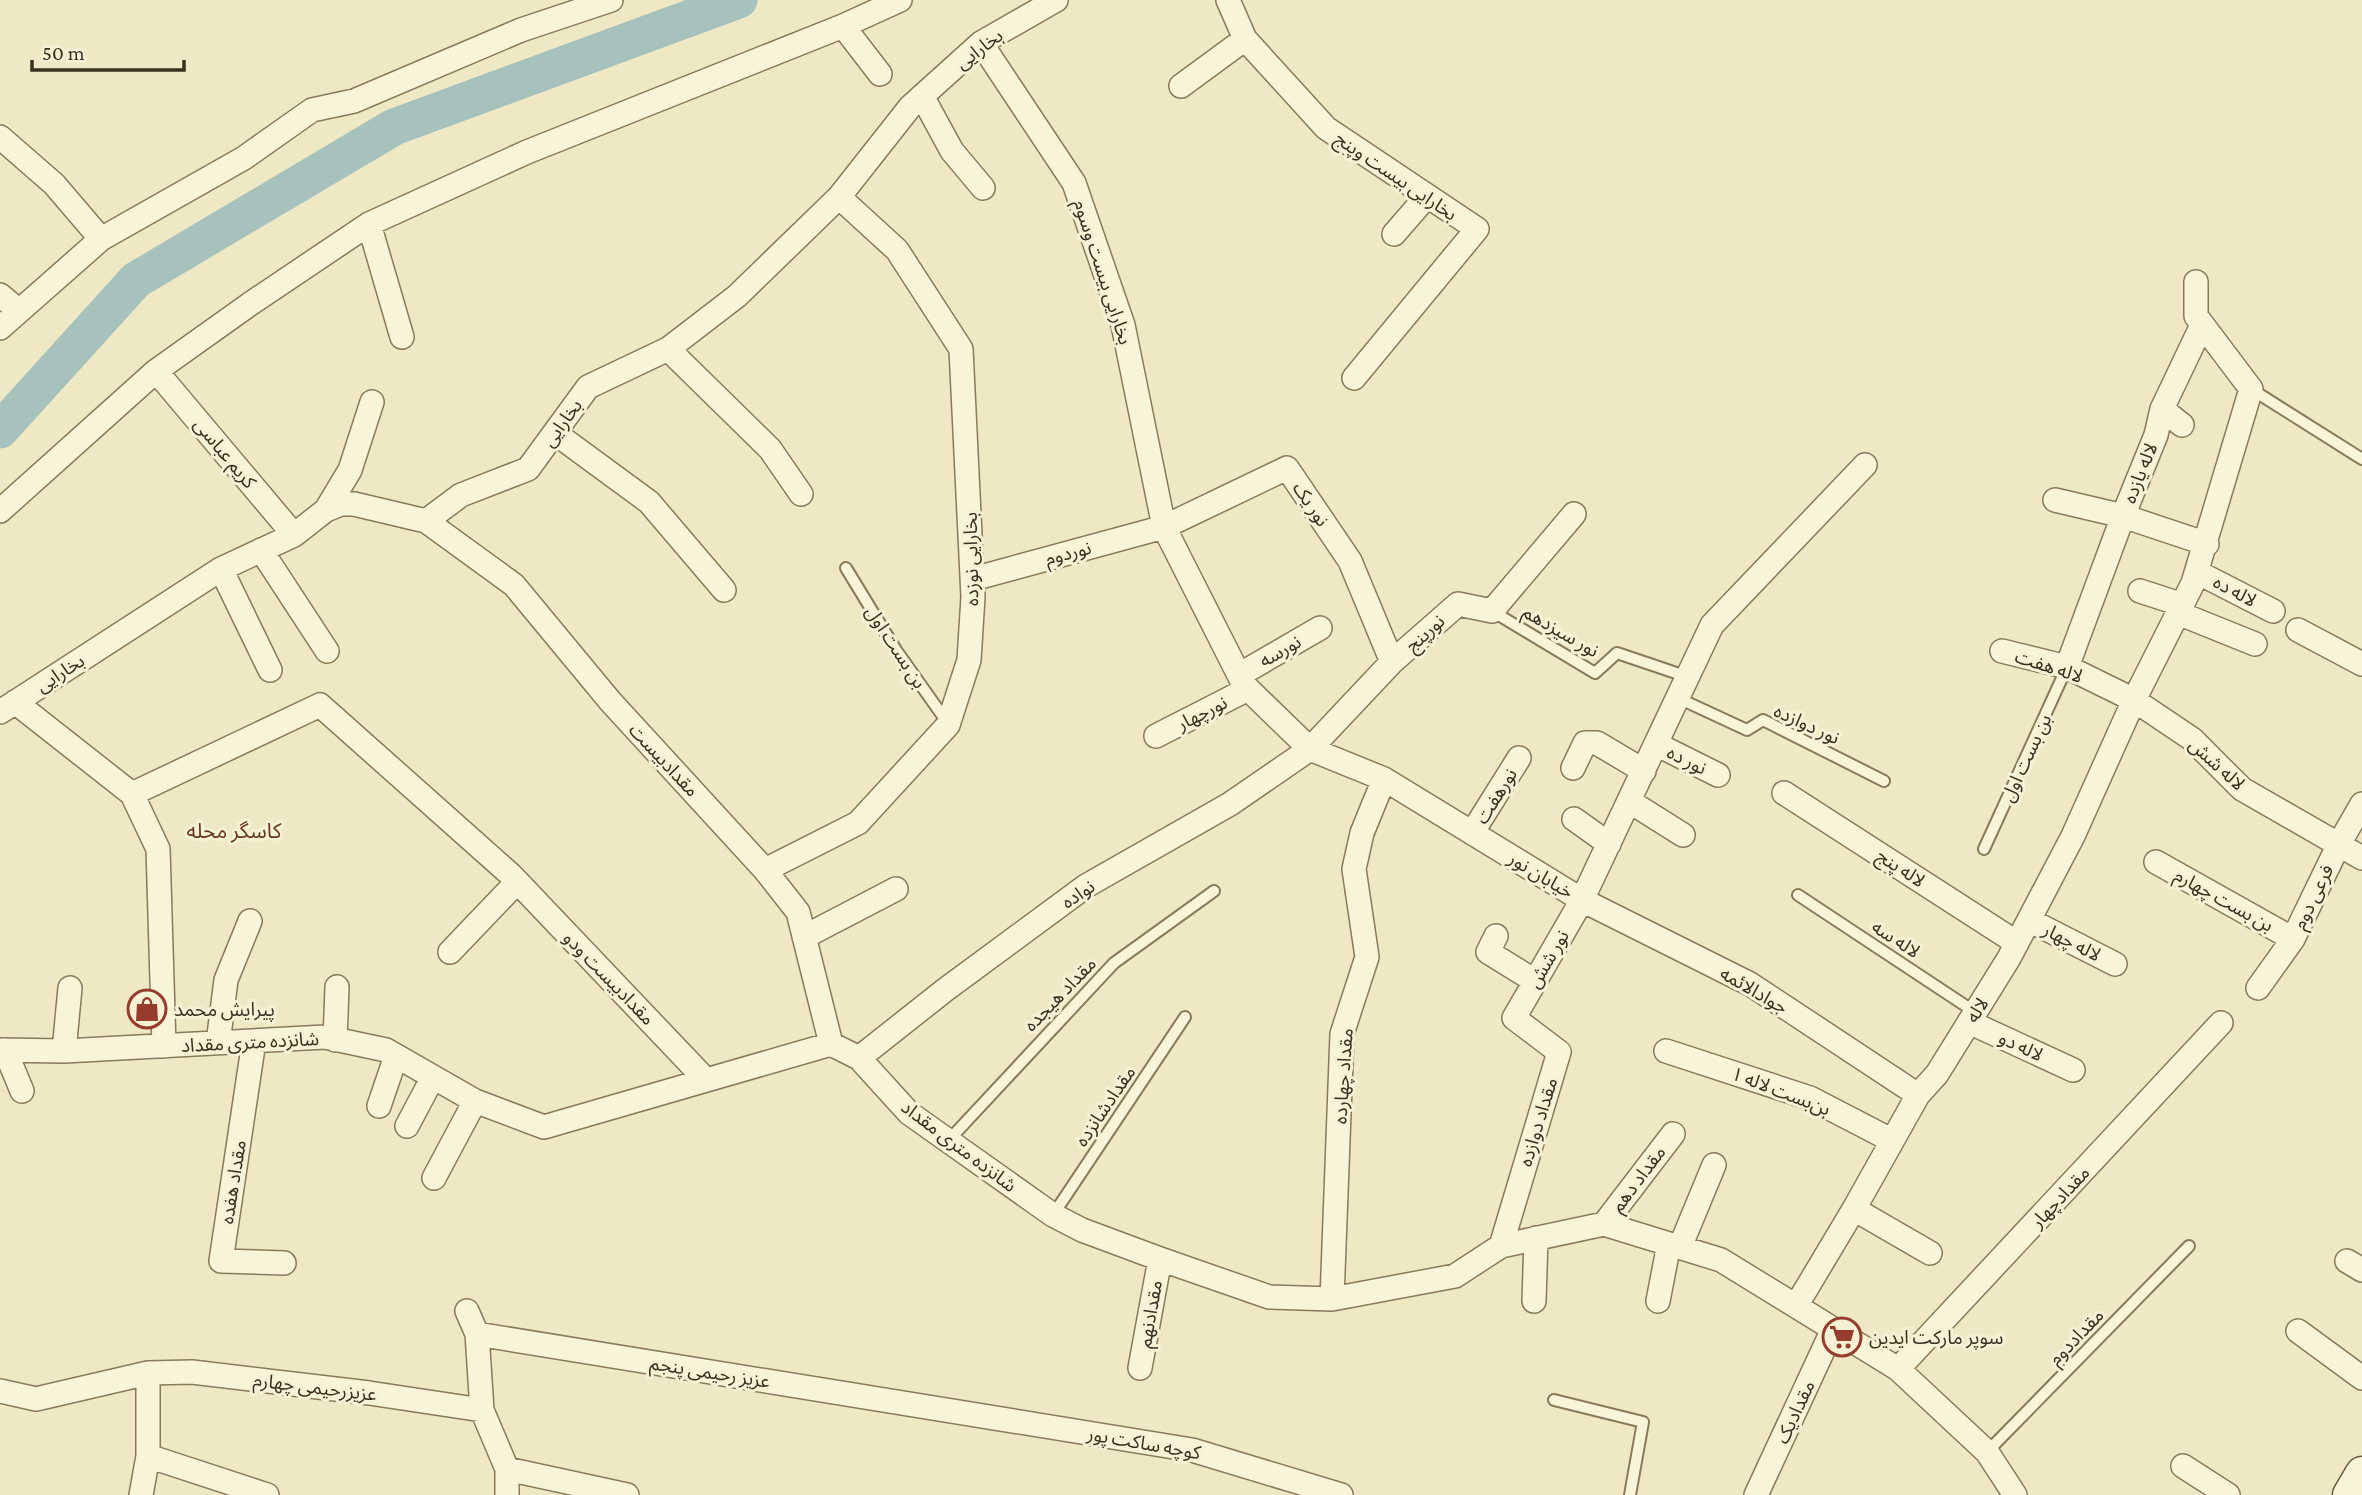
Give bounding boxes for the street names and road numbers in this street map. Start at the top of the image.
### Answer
street label: بخارایی [951,25,1007,74]
street label: بخارایی بیست وپنج [1329,127,1461,228]
street label: بخارایی بیست وسوم [1066,197,1136,348]
street label: بخارایی [538,395,587,451]
street label: کریم عباسی [187,414,261,496]
street label: لاله یازده [2118,440,2162,507]
street label: نور یک [1288,478,1333,531]
street label: بخارایی نوزده [960,512,983,606]
street label: نوردوم [1042,537,1095,573]
street label: لاله ده [2210,571,2260,611]
street label: نور سیزدهم [1517,601,1603,665]
street label: بن بست اول [861,602,931,693]
street label: نورپنج [1401,610,1451,659]
street label: نورسه [1255,631,1305,672]
street label: لاله هفت [2013,645,2085,687]
street label: بخارایی [32,650,89,697]
street label: نورچهار [1172,691,1232,737]
street label: نور دوازده [1770,700,1843,749]
street label: بن بست اول [1997,711,2056,806]
street label: مقدادبیست [625,719,703,801]
street label: لاله شش [2184,734,2249,795]
street label: نور ده [1663,741,1710,780]
street label: نورهفت [1471,764,1522,828]
street label: لاله پنج [1871,845,1929,895]
street label: خیابان نور [1503,847,1577,903]
street label: فرعی دوم [2288,861,2341,935]
street label: بن بست چهارم [2169,864,2277,939]
street label: نواده [1057,875,1099,913]
street label: لاله سه [1868,916,1924,962]
street label: لاله چهار [2038,918,2104,967]
street label: نور شش [1523,926,1574,992]
street label: مقدادبیست ودو [558,927,659,1030]
street label: مقداد هیجده [1020,953,1100,1035]
street label: جوادالائمه [1716,962,1792,1019]
street label: لاله [1961,994,1993,1026]
street label: مقداد چهارده [1329,1027,1359,1125]
street label: لاله دو [1995,1027,2046,1066]
street label: شانزده متری مقداد [180,1028,320,1057]
street label: مقدادشانزده [1070,1062,1140,1151]
street label: بن‌بست لاله ۱ [1728,1063,1833,1120]
street label: مقداد دوازده [1515,1075,1562,1169]
street label: شانزده متری مقداد [897,1096,1021,1197]
street label: مقداد هفده [216,1139,250,1225]
street label: مقداد دهم [1606,1142,1673,1219]
street label: مقدادچهار [2026,1162,2095,1234]
street label: مقدادنهم [1134,1278,1170,1350]
street label: مقداددوم [2044,1305,2111,1372]
street label: عزیز رحیمی پنجم [648,1352,772,1396]
street label: عزیزرحیمی چهارم [251,1369,378,1409]
street label: مقدادیک [1771,1377,1819,1447]
street label: کوچه ساکت پور [1084,1423,1204,1466]

